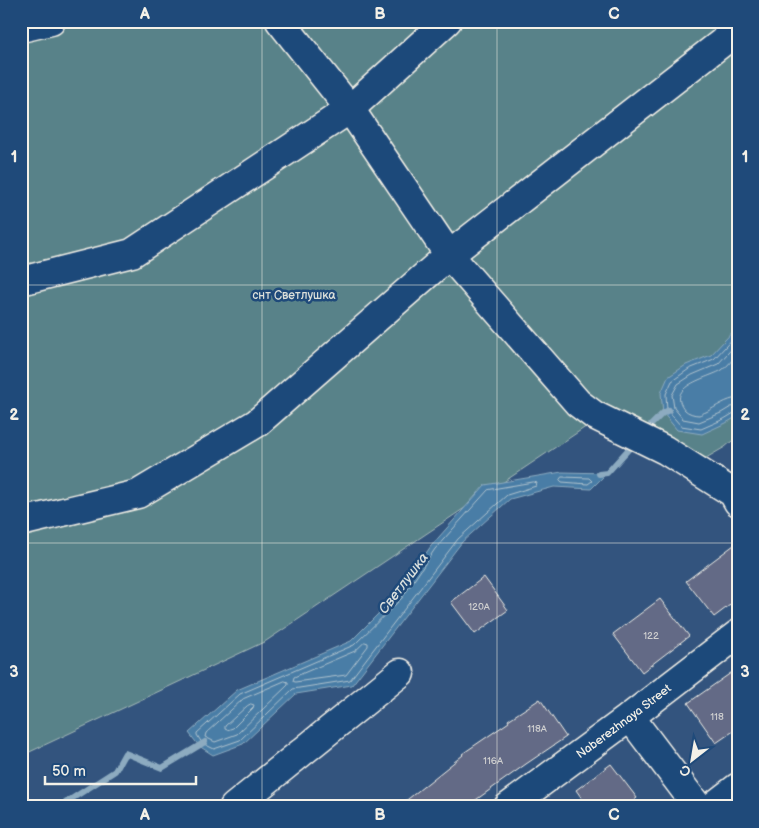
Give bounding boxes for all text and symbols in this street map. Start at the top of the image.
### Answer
text: A [139,5,150,24]
text: B [374,5,386,24]
text: C [608,5,620,24]
text: 1 [11,148,17,167]
text: 1 [742,148,748,167]
park label: снт Светлушка [252,288,336,303]
text: 2 [9,406,19,425]
text: 2 [740,406,750,425]
water label: Светлушка [375,549,432,617]
house number: 120А [468,601,491,613]
house number: 122 [643,630,659,642]
text: 3 [9,663,19,682]
text: 3 [740,663,750,682]
street label: Naberezhnaya Street [574,681,675,762]
house number: 118 [710,711,724,723]
house number: 118А [527,723,548,735]
north arrow [666,736,716,786]
scale bar [45,753,196,785]
house number: 116А [483,755,504,767]
text: С [677,761,694,781]
text: 50 m [52,762,86,781]
text: A [139,806,150,825]
text: B [374,806,386,825]
text: C [608,806,620,825]

